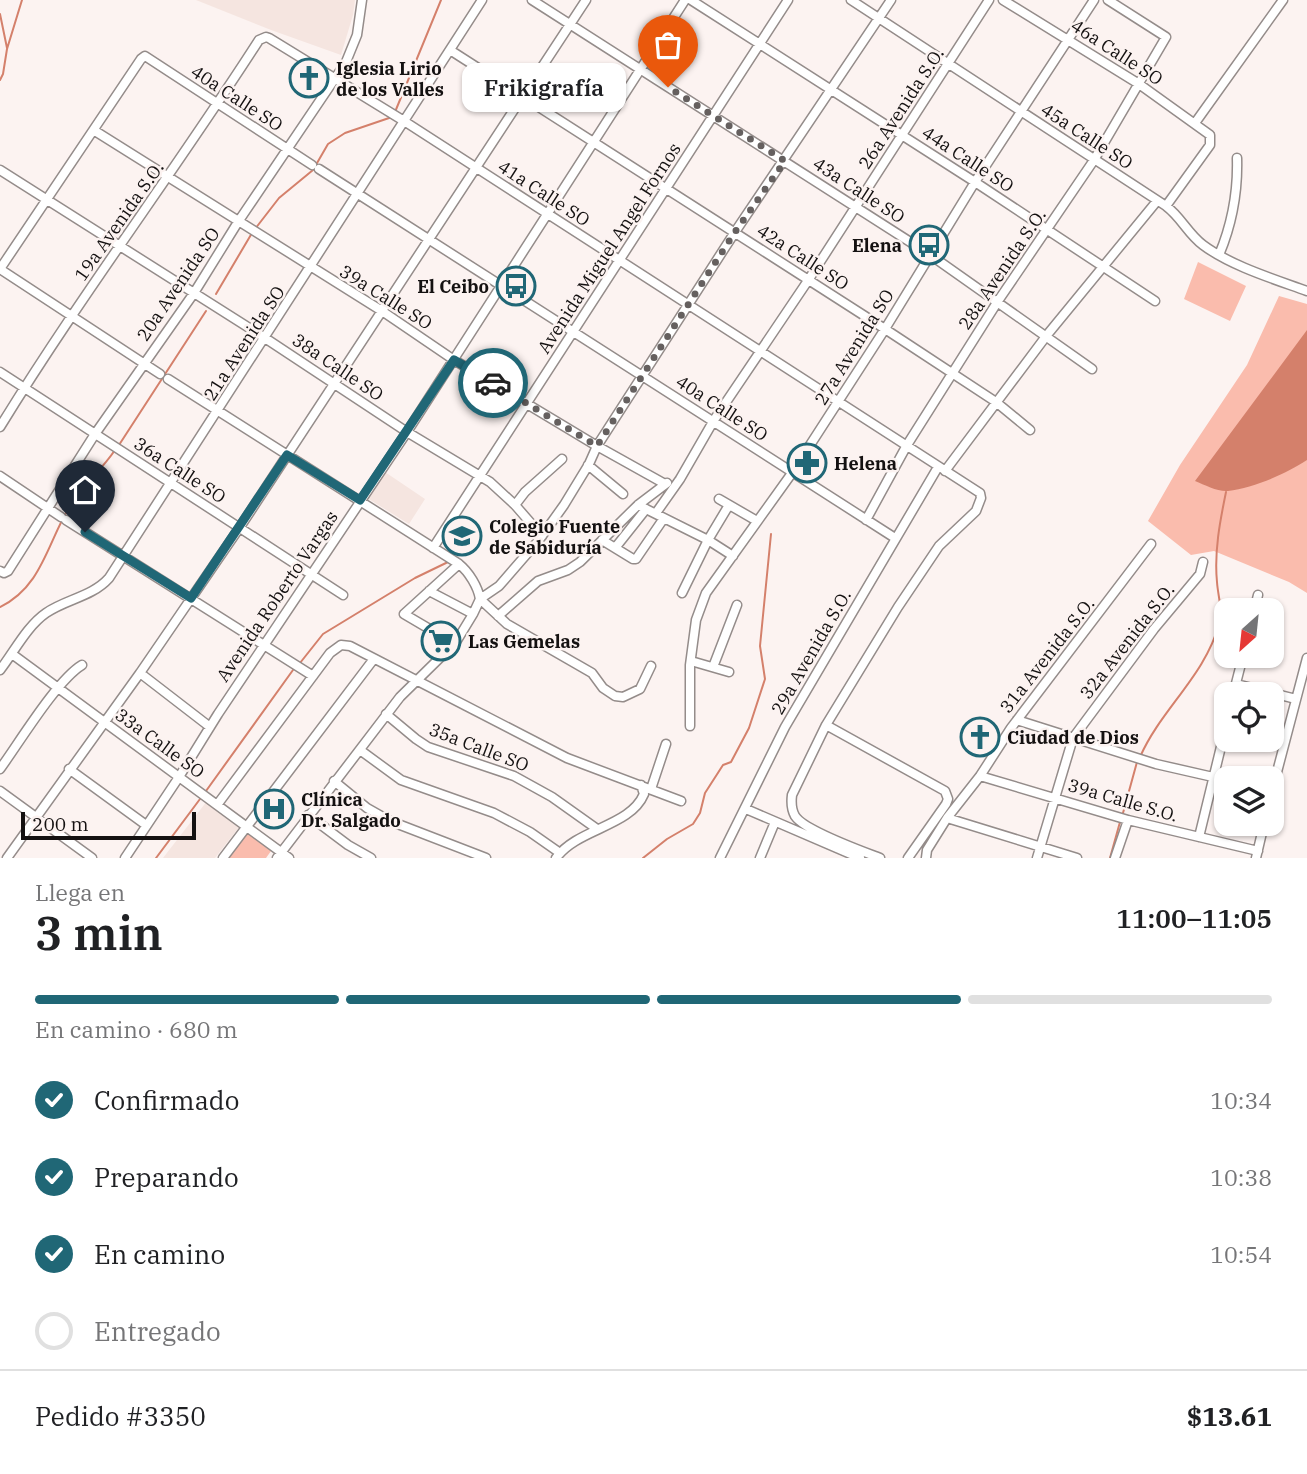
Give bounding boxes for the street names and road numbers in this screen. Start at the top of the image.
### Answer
street label: 46a Calle SO [1067,14,1167,90]
street label: 26a Avenida S.O. [853,43,949,173]
street label: 40a Calle SO [187,60,287,136]
street label: 45a Calle SO [1037,98,1137,174]
street label: 44a Calle SO [918,121,1018,197]
street label: Avenida Miguel Angel Fornos [532,138,686,358]
street label: 43a Calle SO [809,152,909,228]
street label: 41a Calle SO [494,155,594,231]
street label: 19a Avenida S.O. [69,157,169,285]
street label: 28a Avenida S.O. [953,204,1051,334]
street label: 42a Calle SO [753,219,853,295]
street label: 20a Avenida SO [132,223,224,345]
street label: 39a Calle SO [335,259,437,335]
street label: 21a Avenida SO [198,281,290,405]
street label: 27a Avenida SO [809,285,899,409]
street label: 38a Calle SO [288,328,388,406]
street label: 40a Calle SO [672,370,772,446]
street label: 36a Calle SO [130,432,230,508]
street label: Avenida Roberto Vargas [211,506,343,686]
street label: 32a Avenida S.O. [1075,579,1179,703]
street label: 29a Avenida S.O. [766,585,856,719]
street label: 31a Avenida S.O. [995,593,1099,717]
street label: 33a Calle SO [111,703,209,783]
street label: 35a Calle SO [426,717,532,777]
street label: 39a Calle S.O. [1065,773,1181,827]

